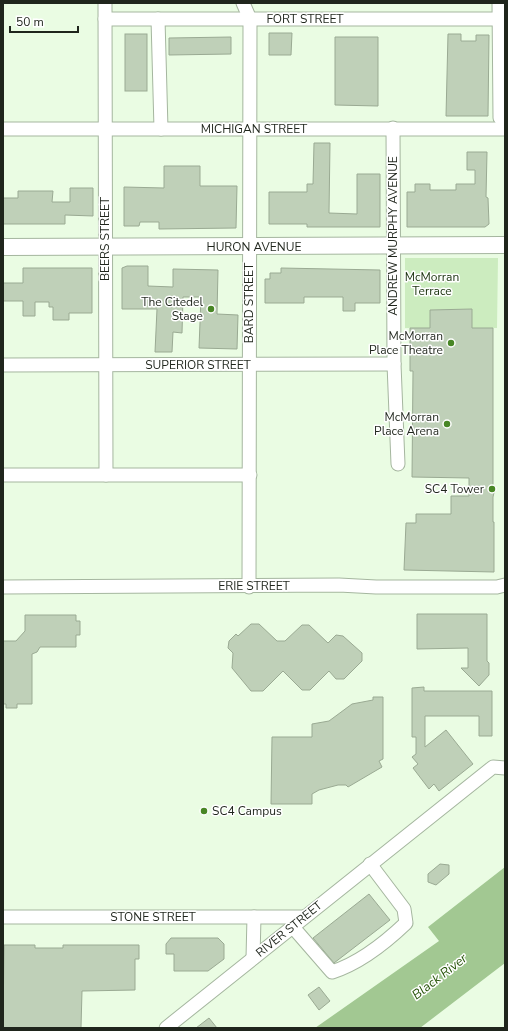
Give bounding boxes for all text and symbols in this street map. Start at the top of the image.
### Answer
scale bar [10,8,78,34]
street label: FORT STREET [266,11,344,27]
text: 50 m [16,14,44,30]
street label: MICHIGAN STREET [201,121,308,137]
street label: ANDREW MURPHY AVENUE [385,156,401,316]
street label: BEERS STREET [97,196,113,281]
street label: HURON AVENUE [207,239,301,255]
street label: BARD STREET [241,262,257,343]
park label: McMorran Terrace [405,269,459,299]
place label: The Citedel Stage [141,294,203,324]
marker: The Citedel Stage [206,304,216,314]
place label: McMorran Place Theatre [369,328,443,358]
marker: McMorran Place Theatre [446,338,456,348]
street label: SUPERIOR STREET [145,357,252,373]
place label: McMorran Place Arena [374,409,439,439]
marker: McMorran Place Arena [442,419,452,429]
place label: SC4 Tower [425,481,485,497]
marker: SC4 Tower [487,484,497,494]
street label: ERIE STREET [218,578,291,594]
place label: SC4 Campus [212,803,282,819]
marker: SC4 Campus [199,806,209,816]
street label: RIVER STREET [252,897,326,961]
street label: STONE STREET [110,909,197,925]
water label: Black River [408,949,471,1004]

